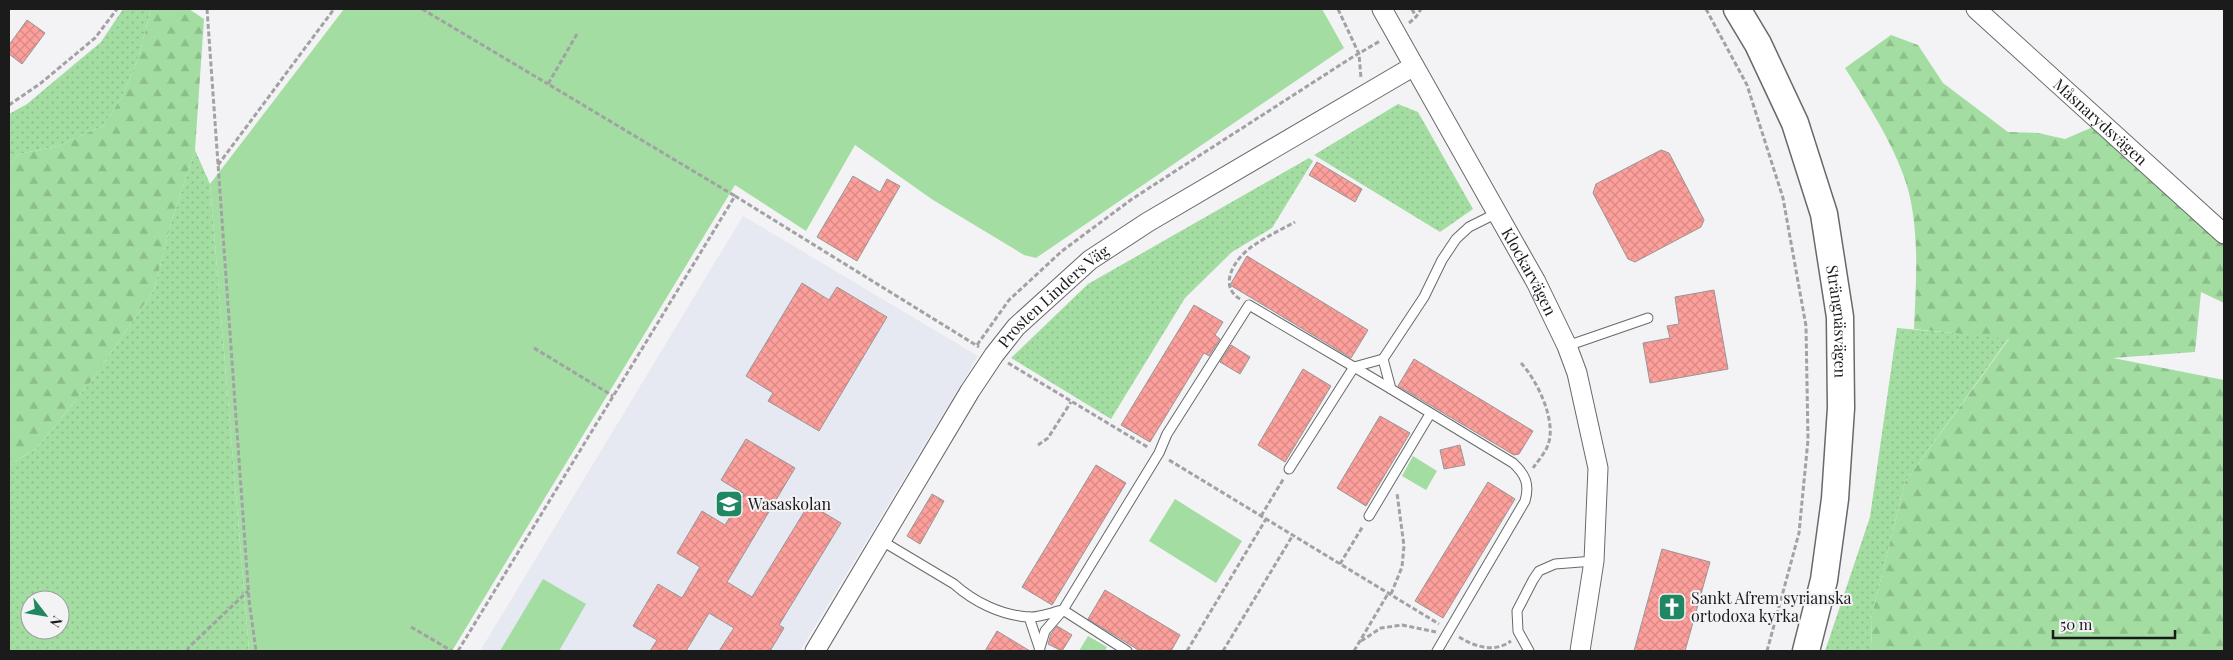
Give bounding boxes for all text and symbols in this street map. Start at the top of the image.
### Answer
street label: Måsnarydsvägen [2049,74,2152,170]
street label: Klockarvägen [1497,224,1562,319]
street label: Prosten Linders Väg [993,239,1113,352]
street label: Strängnäsvägen [1822,263,1852,379]
school or university icon: Wasaskolan [714,489,744,519]
place label: Wasaskolan [747,493,831,514]
place label: Sankt Afrem syrianska ortodoxa kyrka [1691,587,1852,626]
north arrow [20,590,70,640]
church icon: Sankt Afrem syrianska ortodoxa kyrka [1657,592,1687,622]
scale bar [2053,608,2176,640]
text: N [46,613,67,631]
text: 50 m [2060,614,2093,634]

